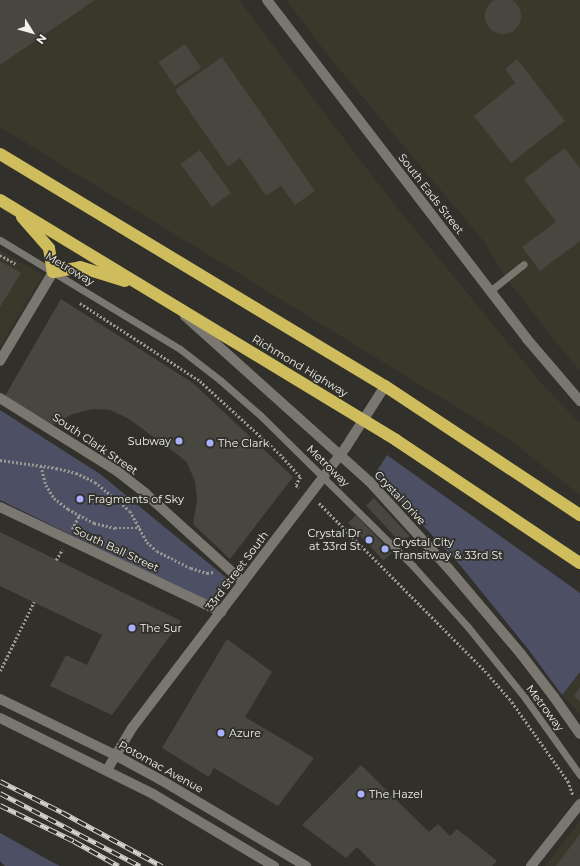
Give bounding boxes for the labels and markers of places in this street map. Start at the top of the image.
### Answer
place label: Subway [128,434,171,448]
marker: Subway [174,436,184,446]
place label: The Clark [218,436,269,450]
marker: The Clark [205,438,215,448]
place label: Fragments of Sky [88,492,184,506]
marker: Fragments of Sky [75,494,85,504]
place label: Crystal Dr at 33rd St [308,527,361,553]
marker: Crystal Dr at 33rd St [364,535,374,545]
place label: Crystal City Transitway & 33rd St [393,536,503,562]
marker: Crystal City Transitway & 33rd St [380,544,390,554]
place label: The Sur [140,621,182,635]
marker: The Sur [127,623,137,633]
place label: Azure [229,726,261,740]
marker: Azure [216,728,226,738]
place label: The Hazel [369,787,423,801]
marker: The Hazel [356,789,366,799]

